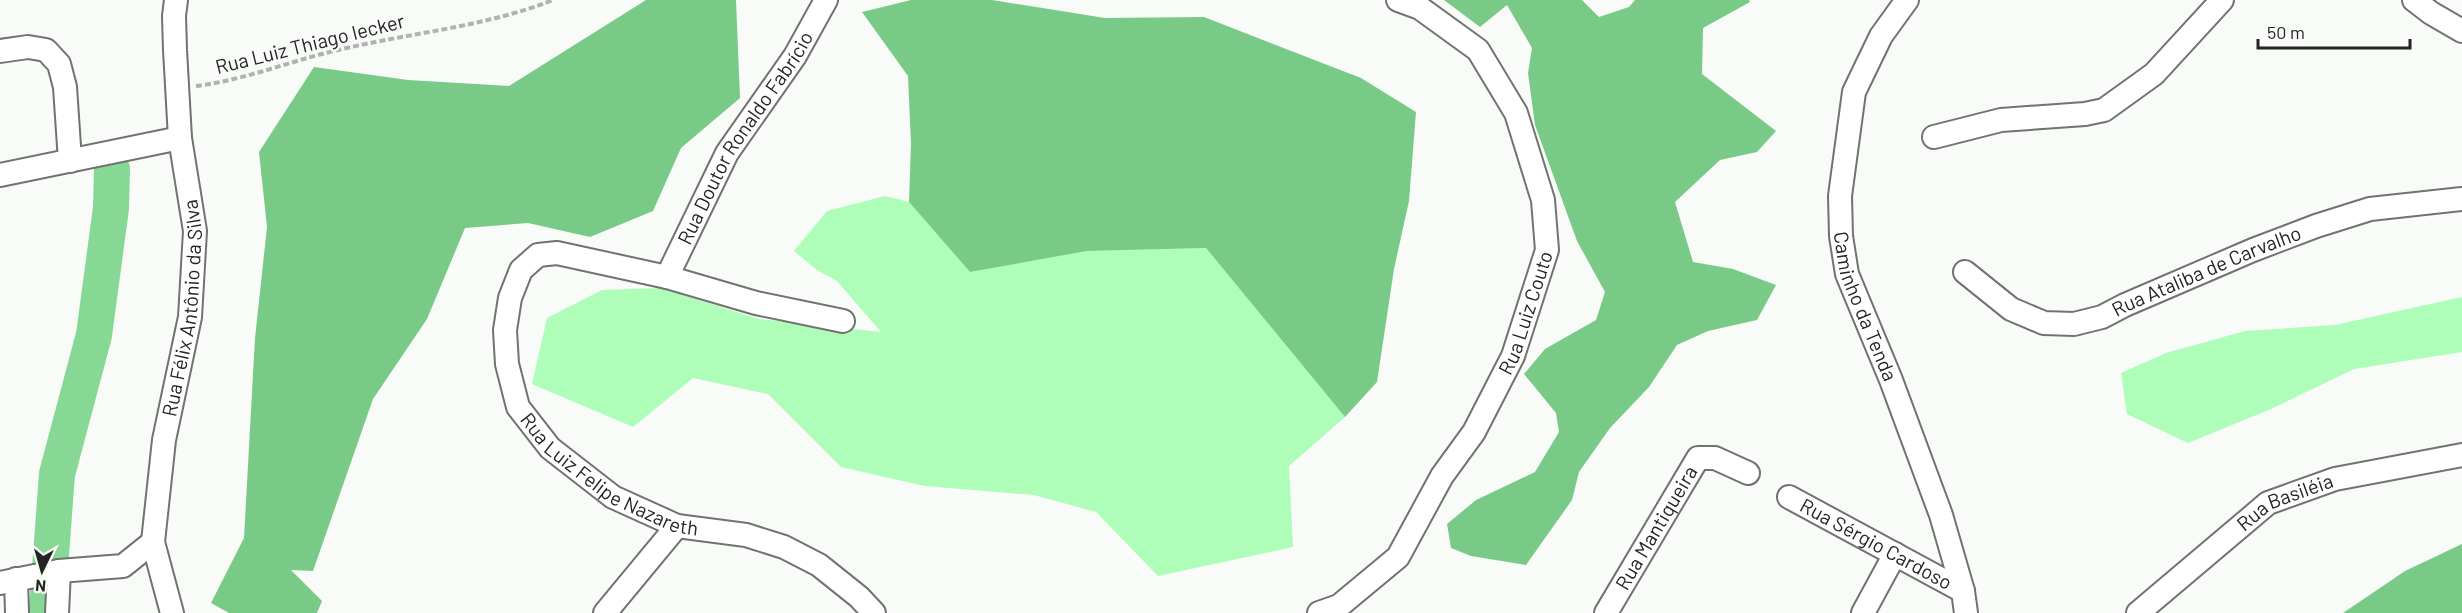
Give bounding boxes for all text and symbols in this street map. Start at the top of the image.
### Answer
street label: Rua Luiz Thiago Iecker [213,8,407,78]
scale bar [2258,12,2410,50]
text: 50 m [2267,21,2305,43]
street label: Rua Doutor Ronaldo Fabrício [672,27,817,248]
street label: Rua Félix Antônio da Silva [156,198,206,419]
street label: Rua Ataliba de Carvalho [2107,220,2304,321]
street label: Caminho da Tenda [1829,230,1903,384]
street label: Rua Luiz Couto [1493,248,1557,378]
street label: Rua Luiz Felipe Nazareth [516,408,700,540]
street label: Rua Mantiqueira [1610,461,1702,594]
street label: Rua Basiléia [2231,468,2336,535]
street label: Rua Sérgio Cardoso [1796,492,1957,594]
north arrow [12,541,72,601]
text: N [35,577,47,596]

